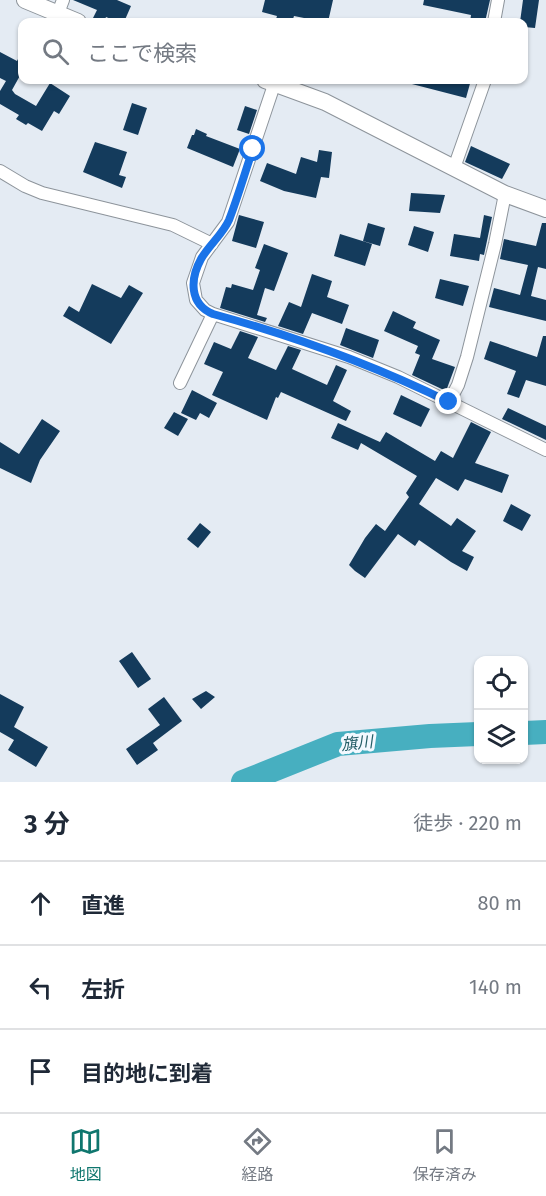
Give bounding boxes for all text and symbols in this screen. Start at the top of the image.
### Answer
search box [18,18,528,84]
icon: search [39,35,72,68]
text: ここで検索 [87,40,197,67]
route start [239,135,265,161]
route end [435,388,461,414]
map controls [474,656,528,764]
button: locate [474,656,528,710]
button: layers [474,710,528,764]
water label: 旗川 [340,732,376,754]
text: 3 分 [24,809,70,840]
text: 徒歩 · 220 m [413,811,522,835]
icon: ahead [24,887,57,920]
text: 80 m [477,891,522,915]
text: 直進 [81,892,125,919]
icon: left [24,971,57,1004]
text: 140 m [469,975,522,999]
text: 左折 [81,976,125,1003]
icon: arrive [24,1055,57,1088]
text: 目的地に到着 [81,1060,213,1087]
tab: 地図 [69,1125,102,1185]
tab: 経路 [241,1125,274,1185]
tab: 保存済み [413,1125,477,1185]

